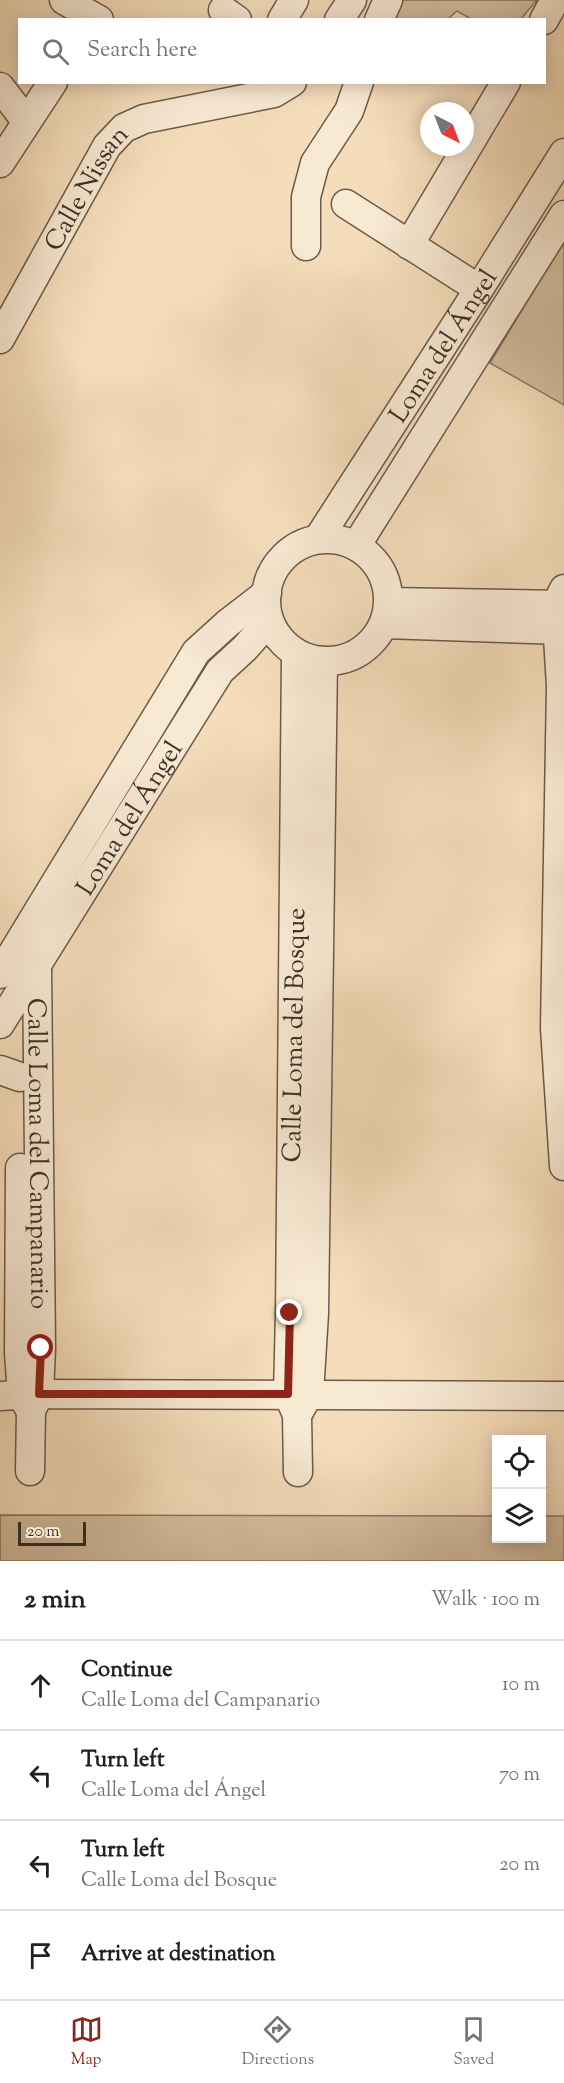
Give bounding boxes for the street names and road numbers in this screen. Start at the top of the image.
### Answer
street label: Calle Nissan [36,118,138,258]
street label: Loma del Ángel [381,263,508,431]
street label: Loma del Ángel [68,735,193,904]
street label: Calle Loma del Bosque [275,907,316,1163]
street label: Calle Loma del Campanario [16,998,57,1309]

